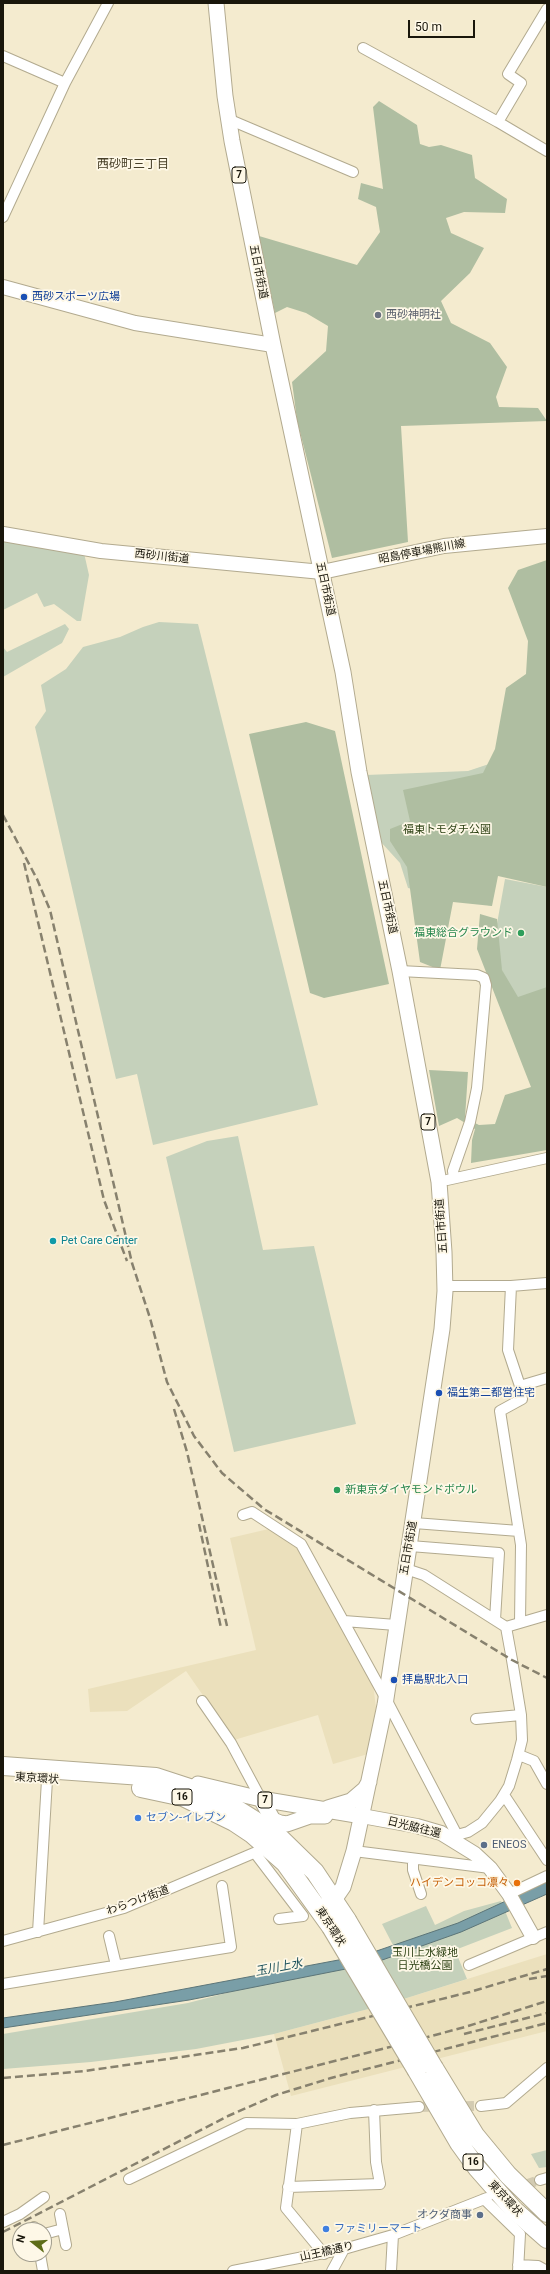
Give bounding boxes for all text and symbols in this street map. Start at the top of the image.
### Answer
scale bar [410,12,477,38]
text: 50 m [415,20,442,34]
district label: 西砂町三丁目 [97,158,169,172]
road number: 7 [232,167,246,183]
street label: 五日市街道 [246,244,270,300]
place label: 西砂スポーツ広場 [32,290,120,304]
marker: 西砂スポーツ広場 [19,292,29,302]
place label: 西砂神明社 [386,308,441,322]
marker: 西砂神明社 [373,310,383,320]
street label: 昭島停車場熊川線 [378,537,466,567]
street label: 西砂川街道 [134,548,190,566]
street label: 五日市街道 [313,561,337,617]
park label: 福東トモダチ公園 [403,823,491,837]
street label: 五日市街道 [375,879,399,935]
place label: 福東総合グラウンド [414,926,513,940]
marker: 福東総合グラウンド [516,928,526,938]
road number: 7 [421,1114,435,1130]
street label: 五日市街道 [433,1198,451,1254]
place label: Pet Care Center [61,1234,138,1248]
marker: Pet Care Center [48,1236,58,1246]
place label: 福生第二都営住宅 [447,1386,535,1400]
marker: 福生第二都営住宅 [434,1388,444,1398]
place label: 新東京ダイヤモンドボウル [345,1483,477,1497]
marker: 新東京ダイヤモンドボウル [332,1485,342,1495]
street label: 五日市街道 [398,1520,420,1576]
place label: 拝島駅北入口 [402,1673,468,1687]
marker: 拝島駅北入口 [389,1675,399,1685]
street label: 東京環状 [15,1771,59,1787]
road number: 16 [172,1789,192,1805]
road number: 7 [258,1792,272,1808]
place label: セブン-イレブン [146,1811,226,1825]
marker: セブン-イレブン [133,1813,143,1823]
street label: 日光脇往還 [386,1815,442,1841]
place label: ENEOS [492,1838,526,1852]
marker: ENEOS [479,1840,489,1850]
place label: ハイデンコッコ凛々 [410,1876,509,1890]
marker: ハイデンコッコ凛々 [512,1878,522,1888]
street label: わらつけ街道 [105,1884,171,1918]
street label: 東京環状 [312,1905,348,1949]
park label: 玉川上水緑地 日光橋公園 [392,1946,458,1972]
water label: 玉川上水 [254,1956,304,1980]
road number: 16 [463,2154,483,2170]
street label: 東京環状 [485,2178,525,2220]
place label: オクダ商事 [417,2208,472,2222]
marker: オクダ商事 [475,2210,485,2220]
north arrow [12,2222,52,2262]
place label: ファミリーマート [334,2222,422,2236]
marker: ファミリーマート [321,2224,331,2234]
text: N [14,2233,28,2244]
street label: 山王橋通り [299,2239,355,2265]

